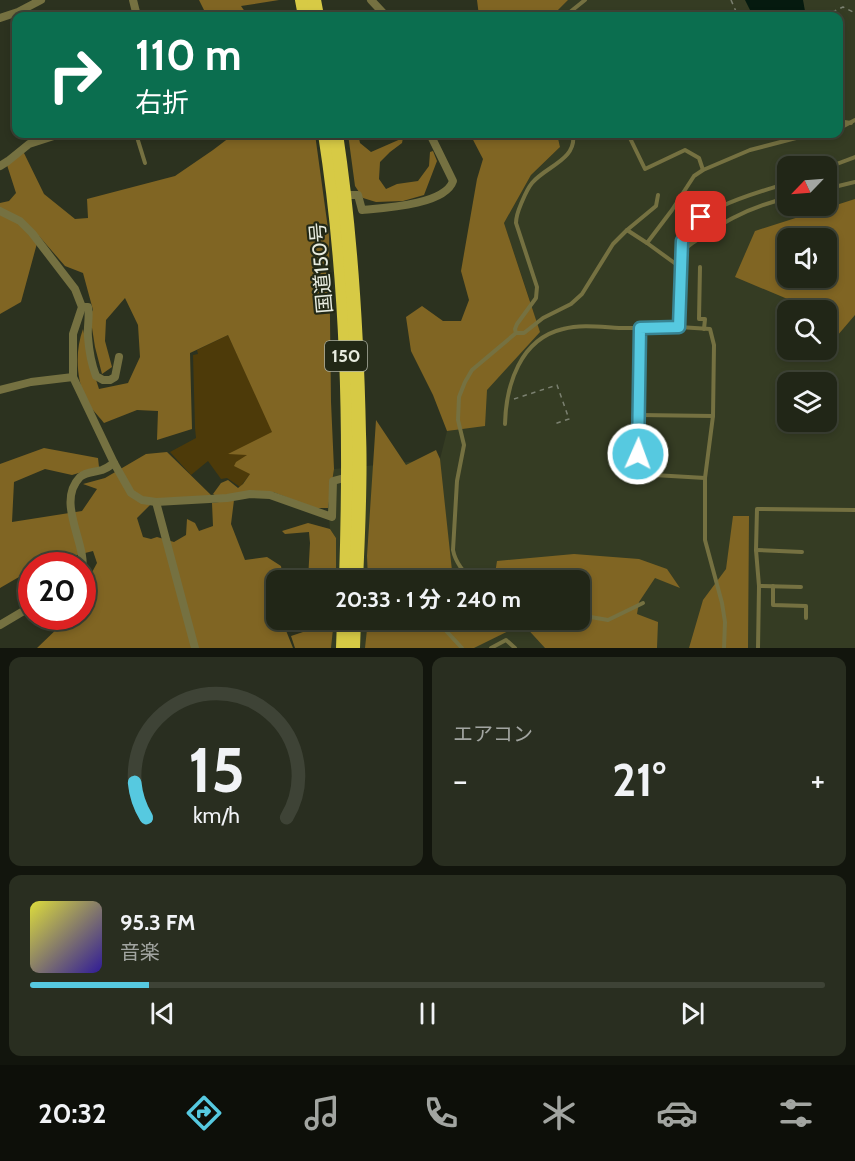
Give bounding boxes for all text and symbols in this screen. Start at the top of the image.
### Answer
text: 110 m [135,29,242,81]
icon: right [36,36,114,114]
text: 右折 [135,86,189,119]
north arrow [777,156,837,216]
map controls [777,156,837,432]
pin [675,191,726,242]
icon: arrive [684,200,717,233]
street label: 国道150号 [305,221,337,315]
button: sound [777,228,837,288]
button: search [777,300,837,360]
road number: 150 [325,341,367,371]
button: layers [777,372,837,432]
position arrow [606,422,670,486]
speed limit sign: 20 [18,552,96,630]
text: 20:33 · 1 分 · 240 m [335,586,521,613]
text: エアコン [453,722,533,746]
text: 15 [188,732,244,808]
text: 21° [612,753,666,807]
text: − [453,760,468,800]
text: + [810,760,825,800]
text: km/h [193,803,239,829]
text: 95.3 FM [120,909,195,936]
text: 音楽 [120,940,160,964]
icon: previous [146,997,179,1030]
icon: pause [411,997,444,1030]
icon: next [676,997,709,1030]
icon: directions [183,1092,225,1134]
icon: music [301,1092,343,1134]
icon: phone [420,1092,462,1134]
icon: climate [538,1092,580,1134]
icon: car [656,1092,698,1134]
icon: filters [775,1092,817,1134]
text: 20:32 [38,1097,106,1130]

